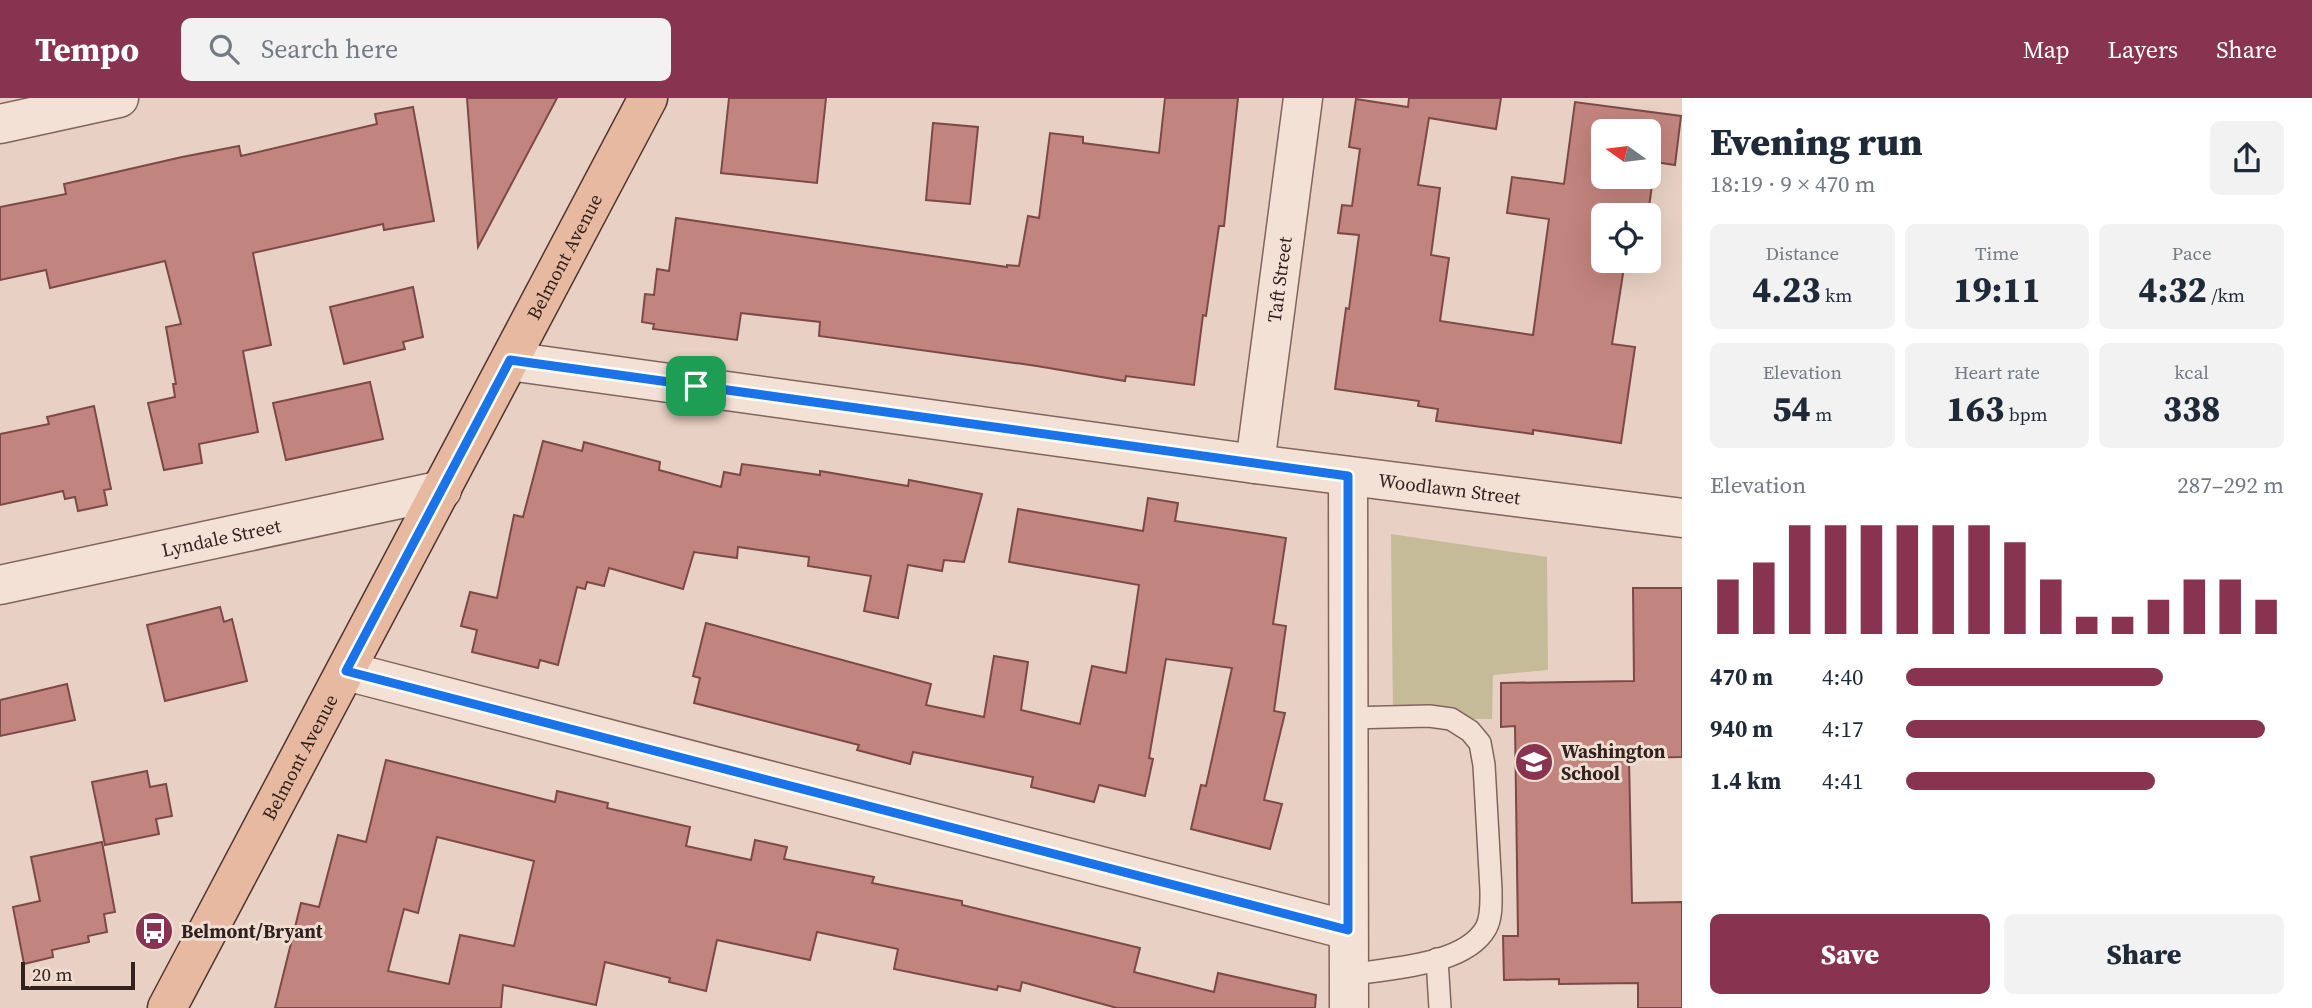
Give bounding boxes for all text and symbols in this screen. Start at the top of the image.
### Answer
search box [181,18,671,81]
text: Tempo [35,27,139,72]
icon: search [205,30,243,68]
text: Search here [261,31,398,67]
text: Map [2023,33,2070,66]
text: Layers [2108,33,2178,66]
text: Share [2216,33,2277,66]
text: Evening run [1710,116,1923,168]
north arrow [1591,119,1661,189]
map controls [1591,119,1661,273]
button: share [2210,121,2284,195]
text: 18:19 · 9 × 470 m [1710,168,1876,200]
street label: Belmont Avenue [520,189,608,324]
button: locate [1591,203,1661,273]
street label: Taft Street [1261,234,1298,324]
text: Distance [1766,240,1839,266]
text: Time [1975,240,2019,266]
text: Pace [2172,240,2212,266]
text: 4.23 [1752,266,1821,314]
text: 19:11 [1953,266,2041,314]
text: 4:32 [2138,266,2207,314]
text: km [1821,282,1852,308]
text: /km [2207,282,2245,308]
pin [666,356,726,416]
text: Elevation [1763,359,1842,385]
text: Heart rate [1954,359,2040,385]
text: kcal [2174,359,2209,385]
icon: arrive [677,367,715,405]
text: 54 [1772,385,1811,433]
text: 163 [1946,385,2004,433]
text: 338 [2163,385,2221,433]
text: m [1811,401,1832,427]
text: bpm [2004,401,2048,427]
street label: Woodlawn Street [1377,467,1523,511]
text: Elevation [1710,469,1806,501]
text: 287–292 m [2177,469,2284,501]
street label: Lyndale Street [159,512,284,563]
text: 470 m [1710,661,1773,693]
text: 4:40 [1822,661,1863,693]
street label: Belmont Avenue [256,689,344,825]
text: 940 m [1710,713,1773,745]
text: 4:17 [1822,713,1863,745]
place label: Washington School [1561,738,1666,786]
school or university icon: Washington School [1513,741,1555,783]
text: 1.4 km [1710,765,1781,797]
text: 4:41 [1822,765,1863,797]
bus stop icon: Belmont/Bryant [133,910,175,952]
button: Save [1710,914,1990,994]
button: Share [2004,914,2284,994]
place label: Belmont/Bryant [181,918,323,944]
scale bar [21,959,135,991]
text: 20 m [32,961,73,987]

